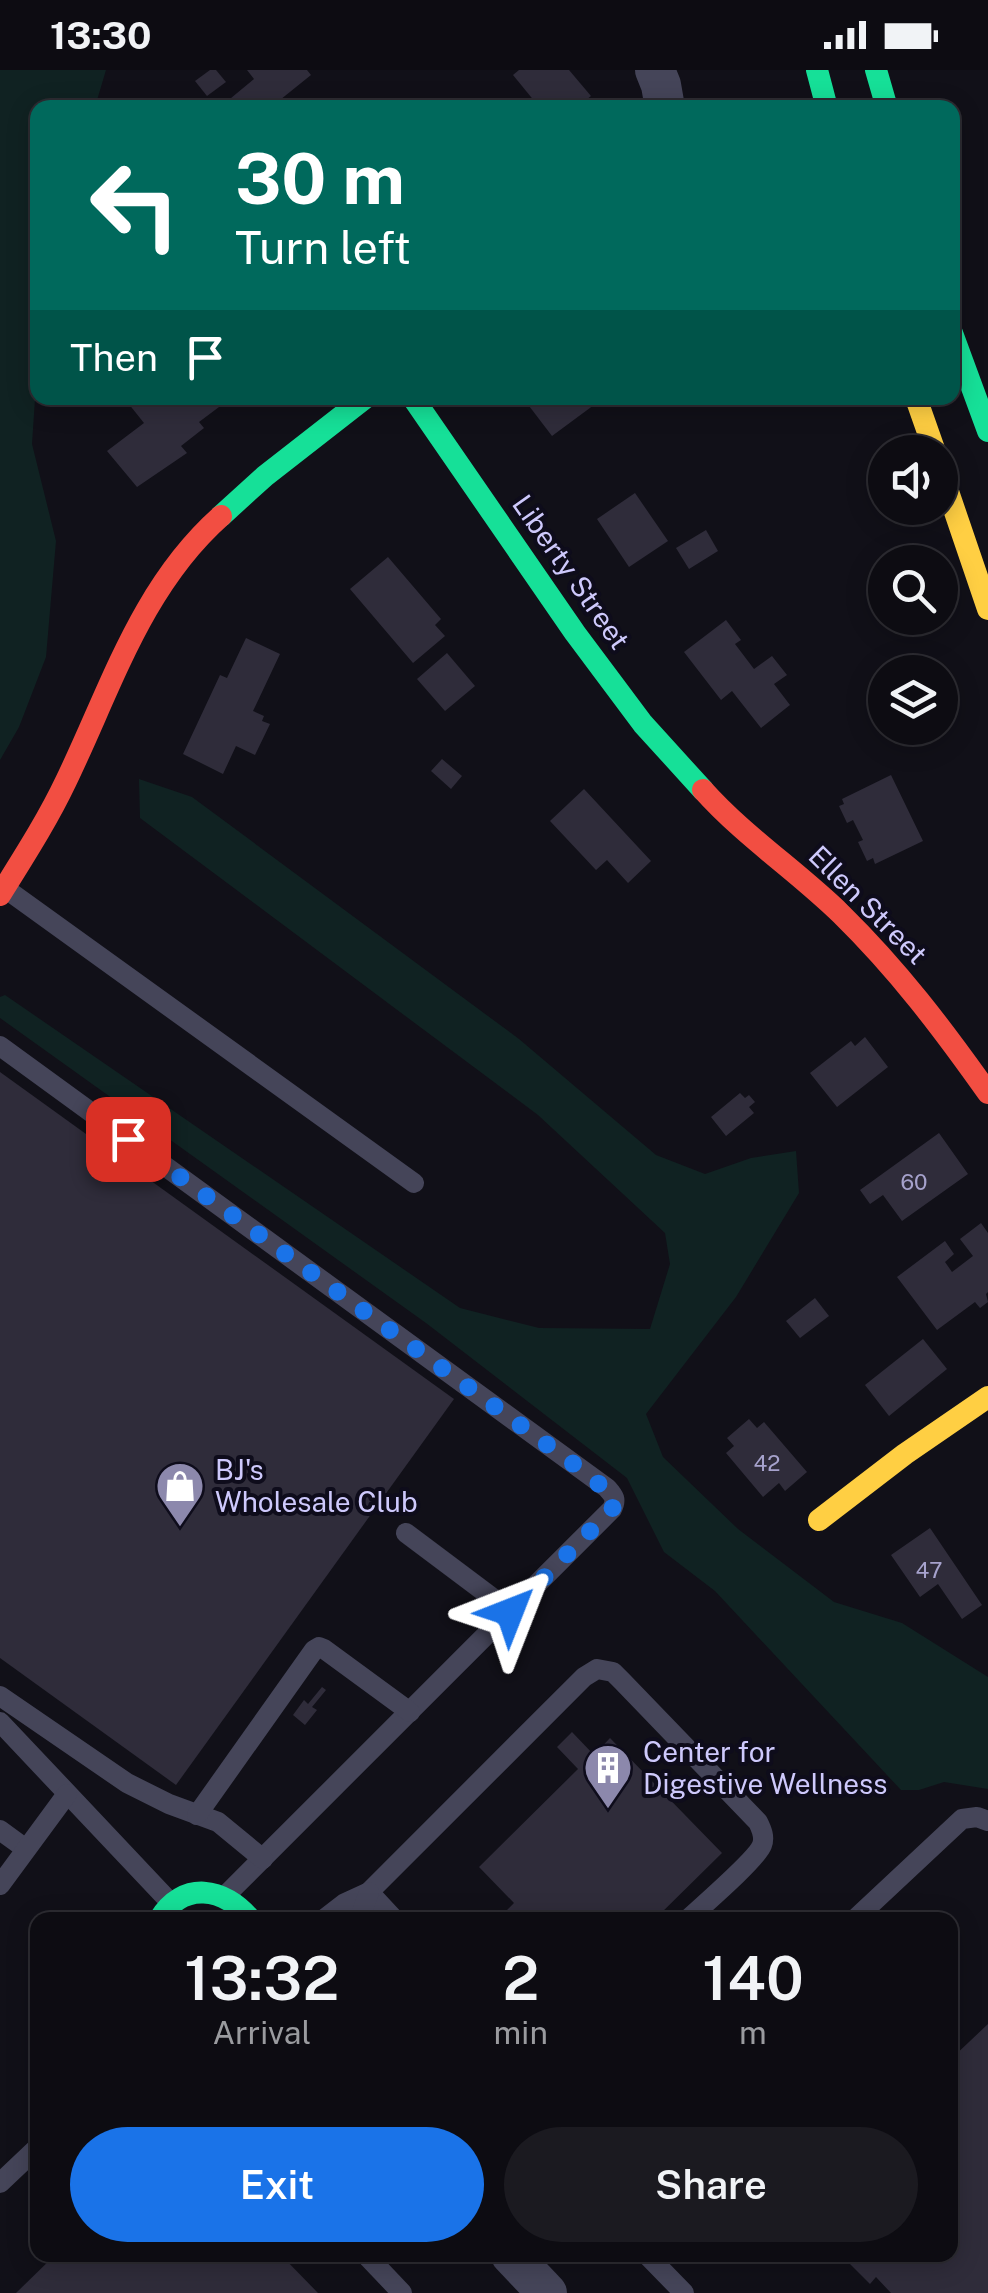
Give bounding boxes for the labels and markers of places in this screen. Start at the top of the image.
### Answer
pin [86,1097,171,1182]
place label: BJ's Wholesale Club [215,1453,418,1518]
shop icon: BJ's Wholesale Club [154,1460,206,1528]
place label: Center for Digestive Wellness [643,1735,887,1800]
building icon: Center for Digestive Wellness [582,1742,634,1810]

